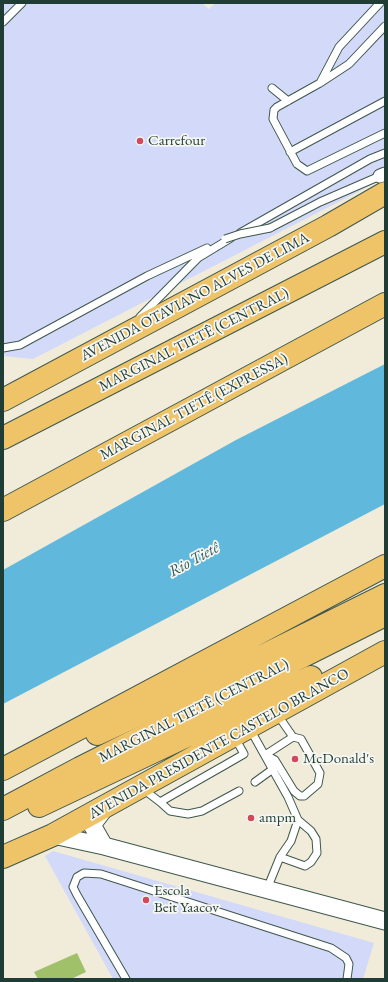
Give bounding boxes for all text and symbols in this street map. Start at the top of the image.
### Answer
place label: Carrefour [148,132,205,150]
marker: Carrefour [135,136,145,146]
street label: AVENIDA OTAVIANO ALVES DE LIMA [78,229,312,365]
street label: MARGINAL TIETÊ (CENTRAL) [96,284,292,396]
street label: MARGINAL TIETÊ (EXPRESSA) [97,350,291,464]
water label: Rio Tietê [165,538,223,582]
street label: MARGINAL TIETÊ (CENTRAL) [96,655,292,767]
street label: AVENIDA PRESIDENTE CASTELO BRANCO [86,665,352,823]
place label: McDonald's [303,750,374,768]
marker: McDonald's [290,754,300,764]
place label: ampm [259,809,296,827]
marker: ampm [246,813,256,823]
place label: Escola Beit Yaacov [154,882,219,917]
marker: Escola Beit Yaacov [141,895,151,905]

